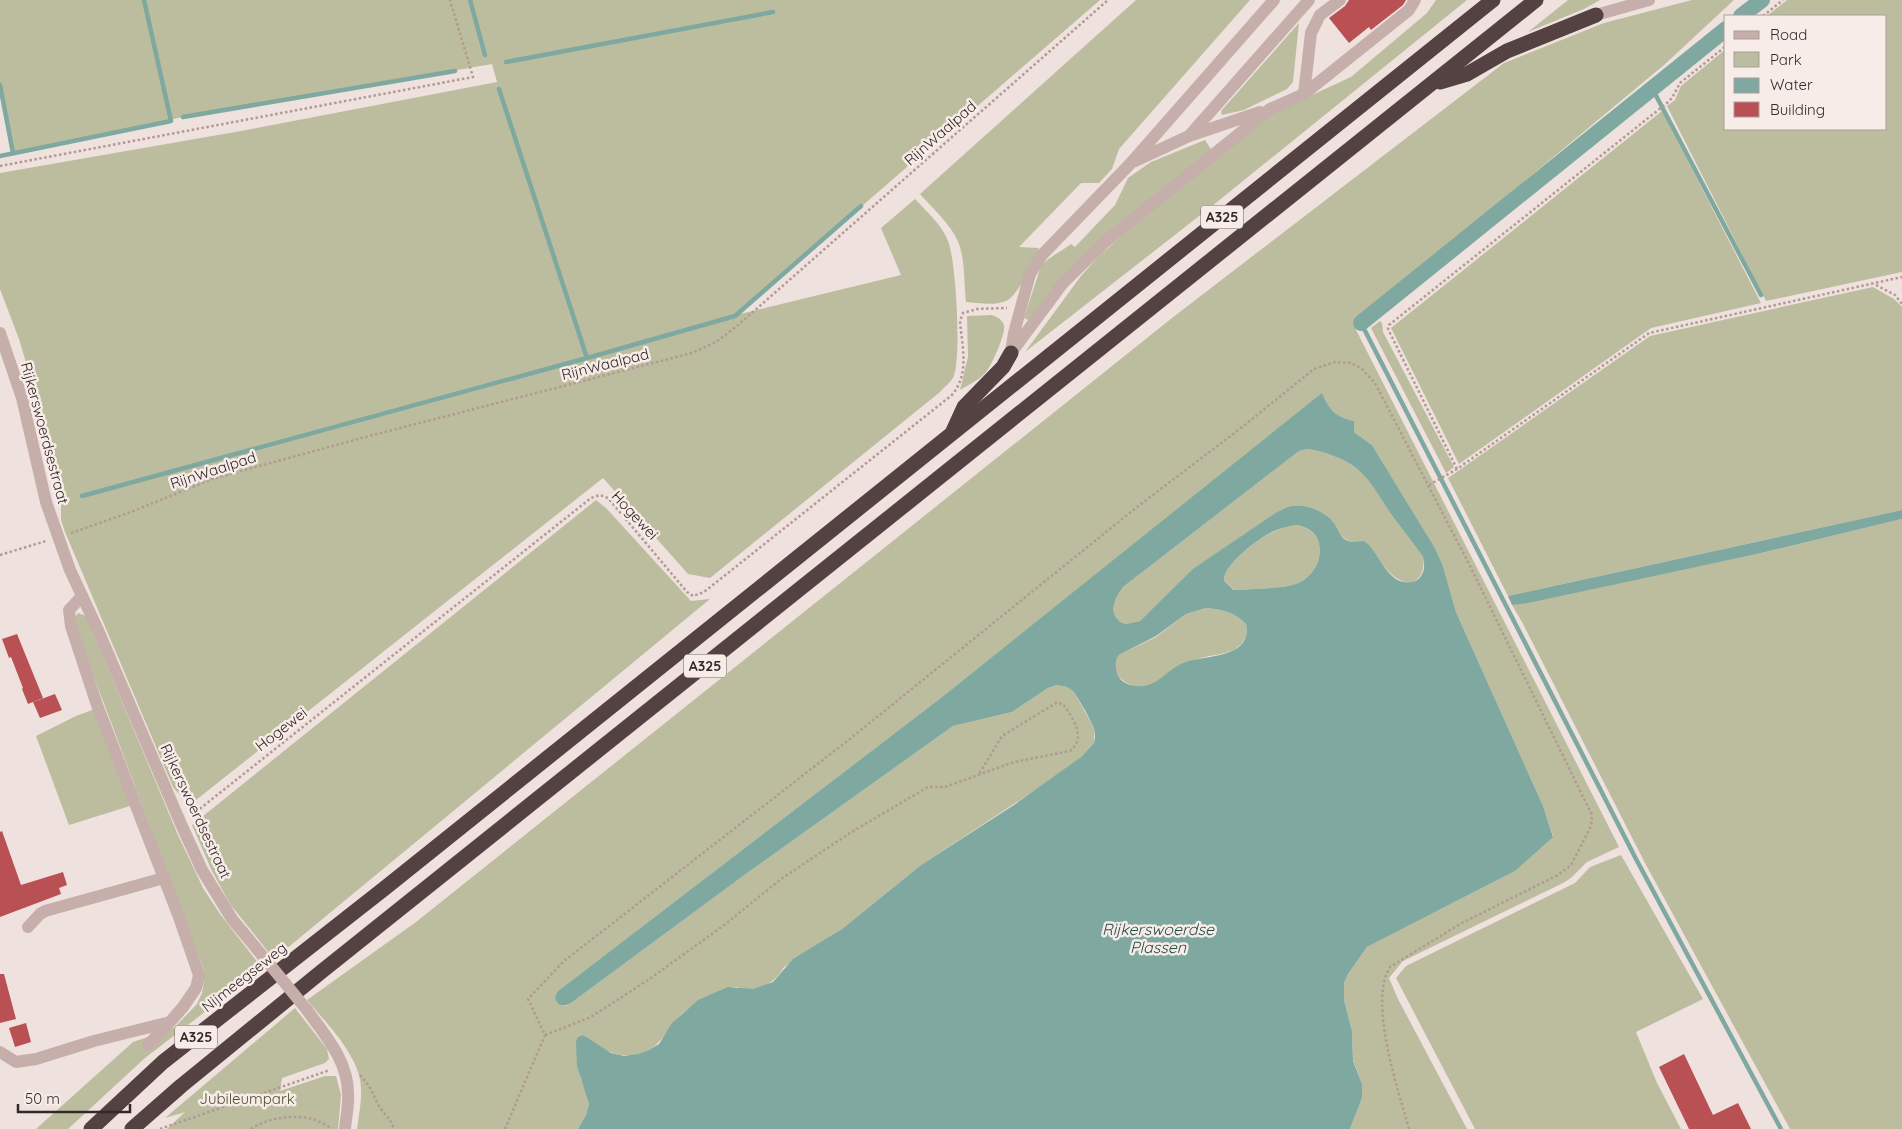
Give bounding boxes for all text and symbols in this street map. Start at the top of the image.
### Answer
legend [1724,15,1887,130]
text: Road [1770,25,1807,44]
text: Park [1770,50,1802,69]
text: Water [1770,75,1813,94]
street label: RijnWaalpad [900,97,980,169]
text: Building [1770,100,1825,119]
road number: A325 [1201,206,1243,228]
street label: RijnWaalpad [559,344,651,384]
street label: Rijkerswoerdsestraat [17,360,73,506]
street label: RijnWaalpad [168,447,258,493]
street label: Hogewei [607,486,663,544]
road number: A325 [684,654,726,678]
street label: Hogewei [251,703,311,755]
street label: Rijkerswoerdsestraat [156,741,236,881]
water label: Rijkerswoerdse Plassen [1102,919,1215,957]
street label: Nijmeegseweg [198,938,290,1016]
road number: A325 [175,1026,217,1048]
scale bar [18,1082,130,1114]
text: 50 m [25,1089,60,1108]
park label: Jubileumpark [199,1089,295,1108]

